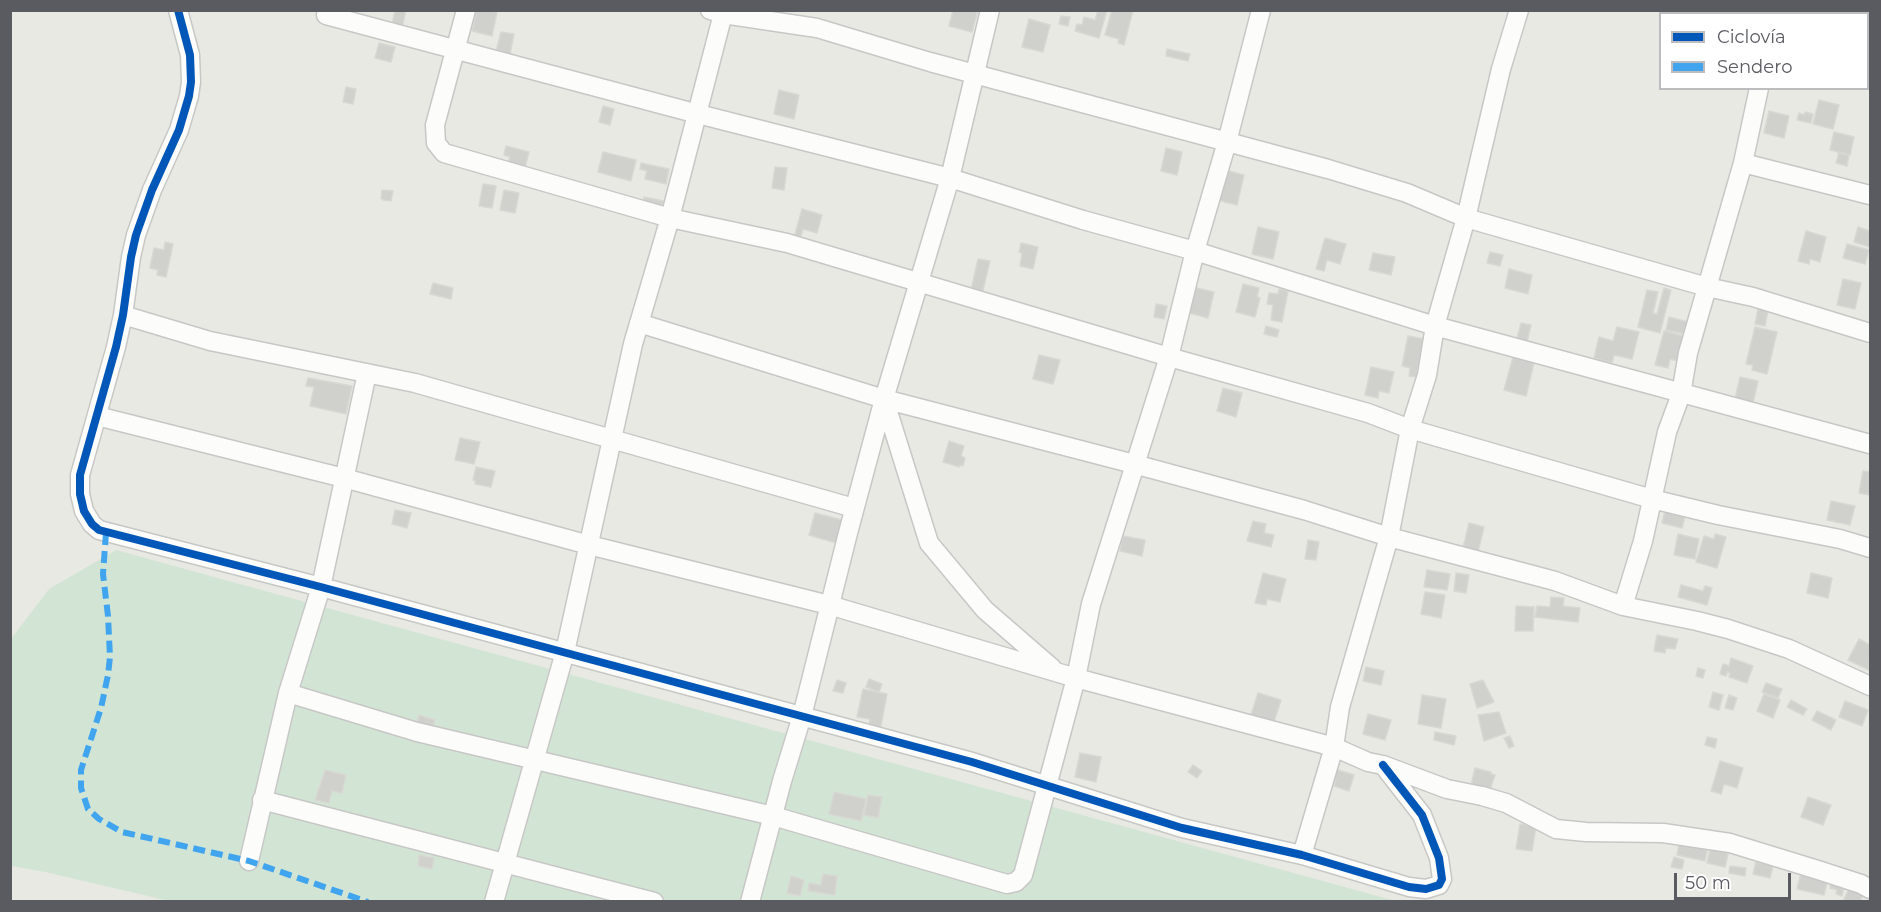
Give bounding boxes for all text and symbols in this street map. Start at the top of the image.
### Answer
legend [1659,12,1869,90]
text: Ciclovía [1717,26,1786,48]
text: Sendero [1717,56,1792,78]
scale bar [1677,861,1794,899]
text: 50 m [1685,872,1731,894]

